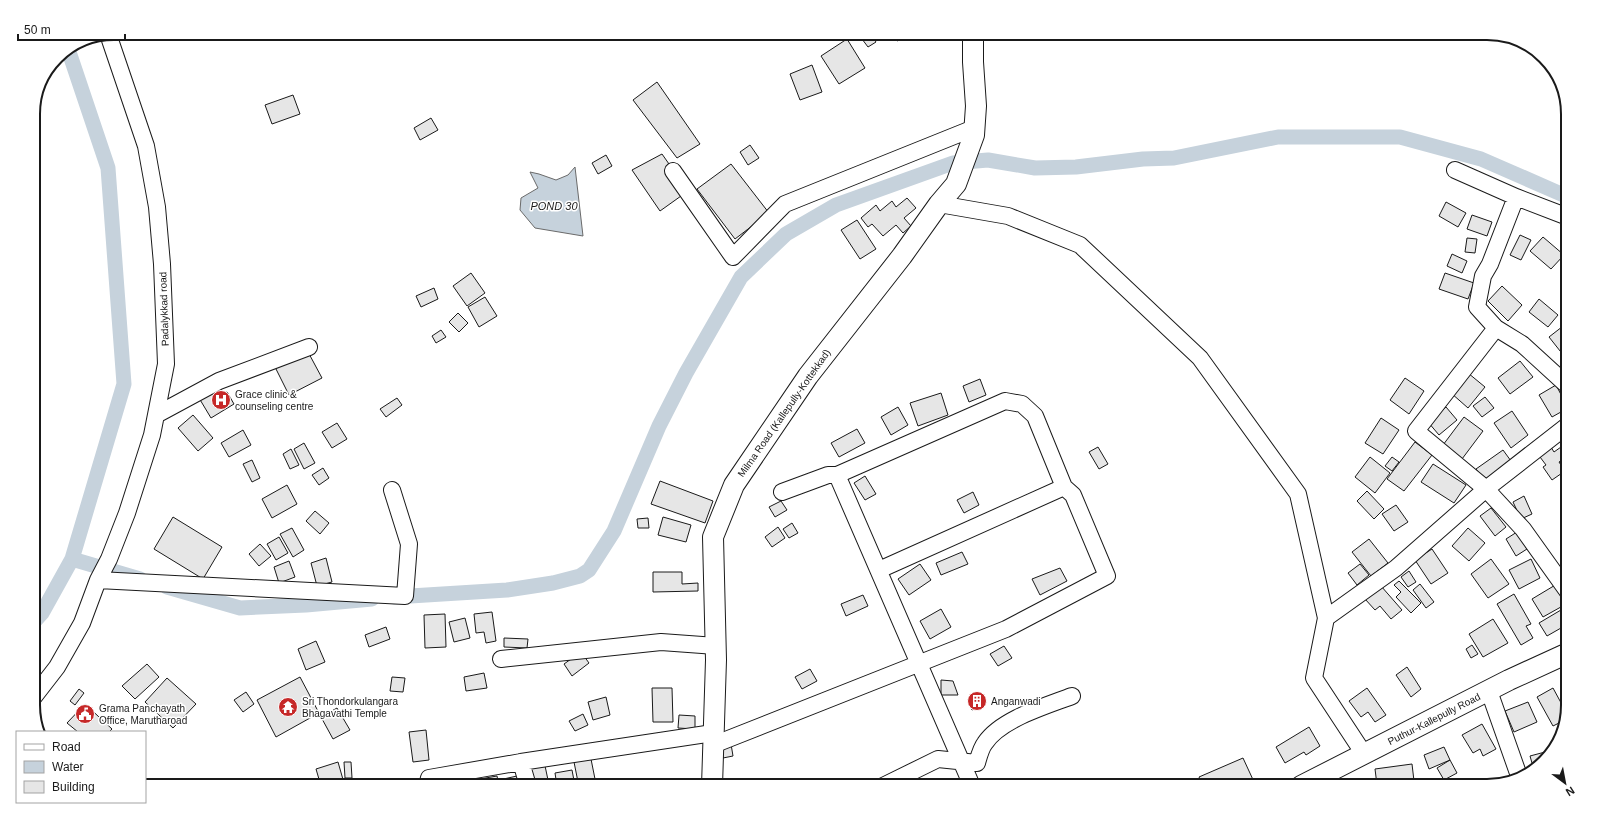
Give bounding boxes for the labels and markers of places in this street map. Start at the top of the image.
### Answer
hospital icon: Grace clinic & counseling centre [210,389,232,411]
place label: Grace clinic & counseling centre [235,389,314,412]
building icon: Anganwadi [966,690,988,712]
temple icon: Sri Thondorkulangara Bhagavathi Temple [277,696,299,718]
place label: Sri Thondorkulangara Bhagavathi Temple [302,696,398,719]
place label: Anganwadi [991,696,1040,707]
public building icon: Grama Panchayath Office, Marutharoad [74,703,96,725]
place label: Grama Panchayath Office, Marutharoad [99,703,187,726]

